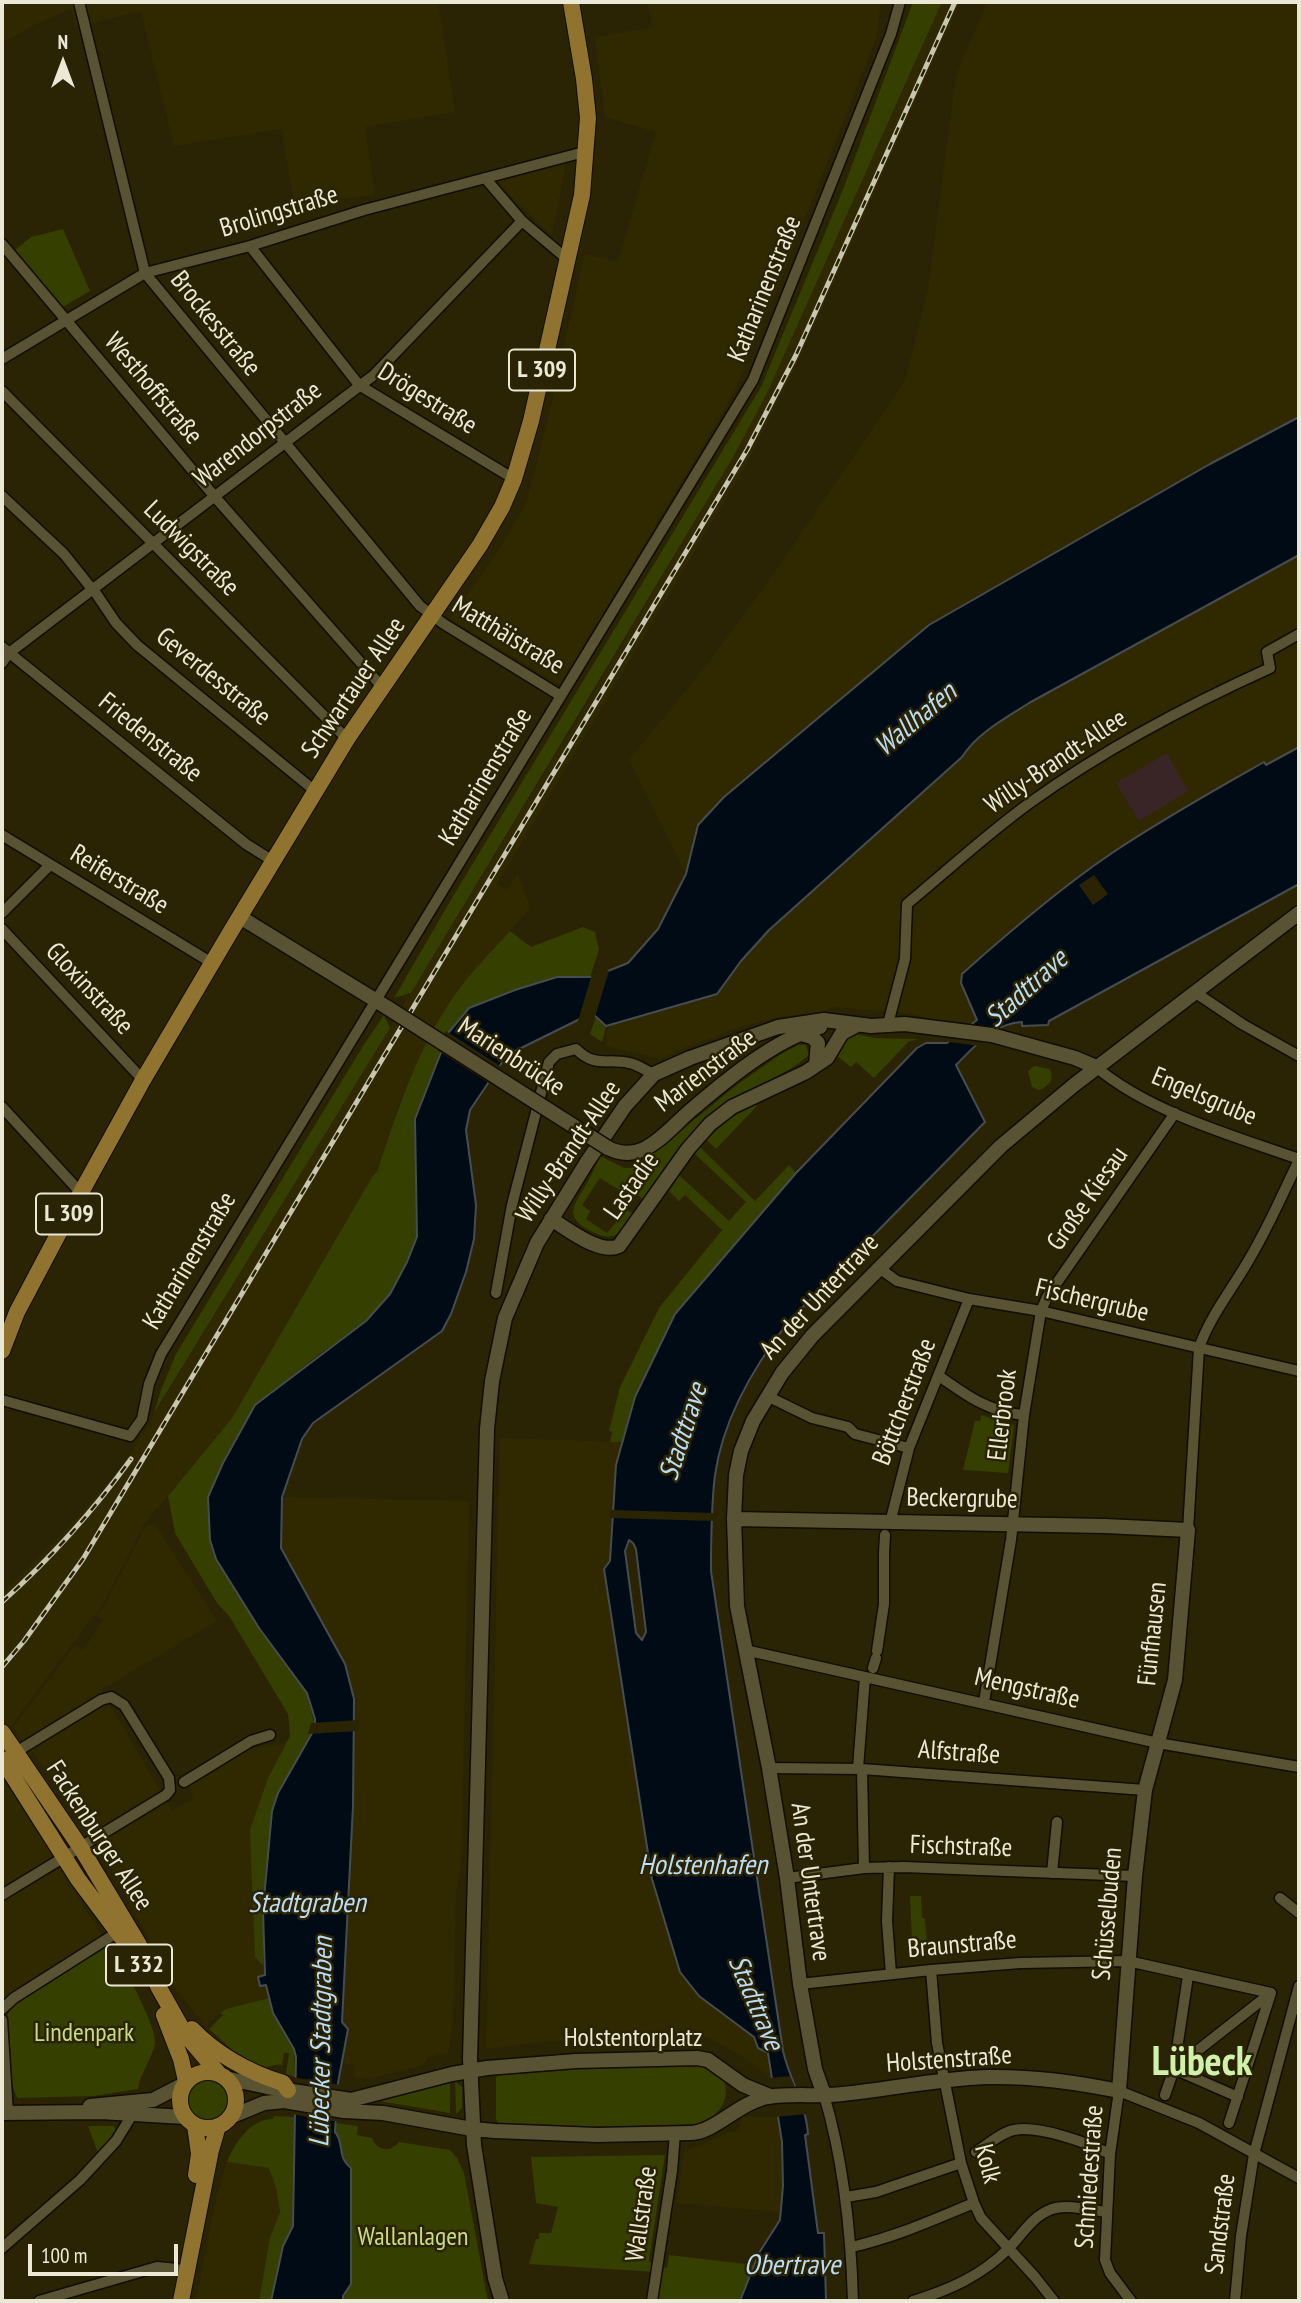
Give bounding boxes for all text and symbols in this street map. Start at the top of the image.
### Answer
north arrow [28,28,98,98]
text: N [58,30,68,54]
street label: Brolingstraße [216,179,342,245]
street label: Katharinenstraße [722,211,808,367]
street label: Brockesstraße [163,265,267,383]
street label: Westhoffstraße [97,327,209,451]
road number: L 309 [509,349,575,390]
street label: Drögestraße [372,356,482,442]
street label: Warendorpstraße [188,375,328,495]
street label: Ludwigstraße [137,495,245,603]
street label: Matthäistraße [446,590,570,682]
street label: Schwartauer Allee [295,612,413,764]
street label: Geverdesstraße [149,621,277,733]
water label: Wallhafen [868,676,964,764]
street label: Friedenstraße [92,687,208,789]
street label: Katharinenstraße [433,703,539,851]
street label: Willy-Brandt-Allee [979,703,1133,821]
street label: Reiferstraße [64,839,174,921]
street label: Gloxinstraße [39,937,139,1041]
water label: Stadttrave [979,943,1075,1035]
street label: Marienbrücke [452,1011,570,1103]
street label: Marienstraße [649,1023,763,1119]
street label: Engelsgrube [1147,1061,1261,1133]
street label: Willy-Brandt-Allee [510,1075,628,1229]
street label: Große Kiesau [1041,1141,1135,1257]
street label: Lastadie [598,1146,666,1226]
street label: Katharinenstraße [137,1187,243,1335]
road number: L 309 [36,1194,102,1234]
street label: An der Untertrave [754,1228,886,1366]
street label: Fischergrube [1032,1273,1152,1329]
street label: Böttcherstraße [867,1334,943,1470]
street label: Ellerbrook [982,1367,1024,1463]
water label: Stadttrave [653,1379,715,1485]
street label: Beckergrube [906,1482,1018,1516]
street label: Fünfhausen [1132,1581,1174,1687]
street label: Mengstraße [971,1662,1083,1716]
street label: Alfstraße [917,1735,1001,1771]
street label: Fackenburger Allee [39,1755,159,1917]
street label: An der Untertrave [783,1801,837,1963]
street label: Fischstraße [909,1830,1013,1864]
street label: Schüsselbuden [1087,1846,1129,1982]
water label: Holstenhafen [639,1849,767,1883]
water label: Stadtgraben [248,1887,366,1921]
street label: Braunstraße [906,1925,1018,1965]
water label: Lübecker Stadtgraben [303,1936,341,2148]
road number: L 332 [106,1944,172,1986]
water label: Stadttrave [720,1951,790,2055]
park label: Lindenpark [34,2018,134,2050]
street label: Holstentorplatz [564,2023,702,2055]
street label: Holstenstraße [885,2040,1013,2080]
district label: Lübeck [1152,2040,1252,2088]
street label: Schmiedestraße [1069,2104,1111,2250]
street label: Kolk [967,2141,1007,2187]
street label: Wallstraße [620,2164,664,2264]
street label: Sandstraße [1199,2172,1243,2276]
park label: Wallanlagen [358,2222,468,2254]
scale bar [32,2230,182,2274]
text: 100 m [41,2242,87,2269]
water label: Obertrave [744,2249,840,2283]

